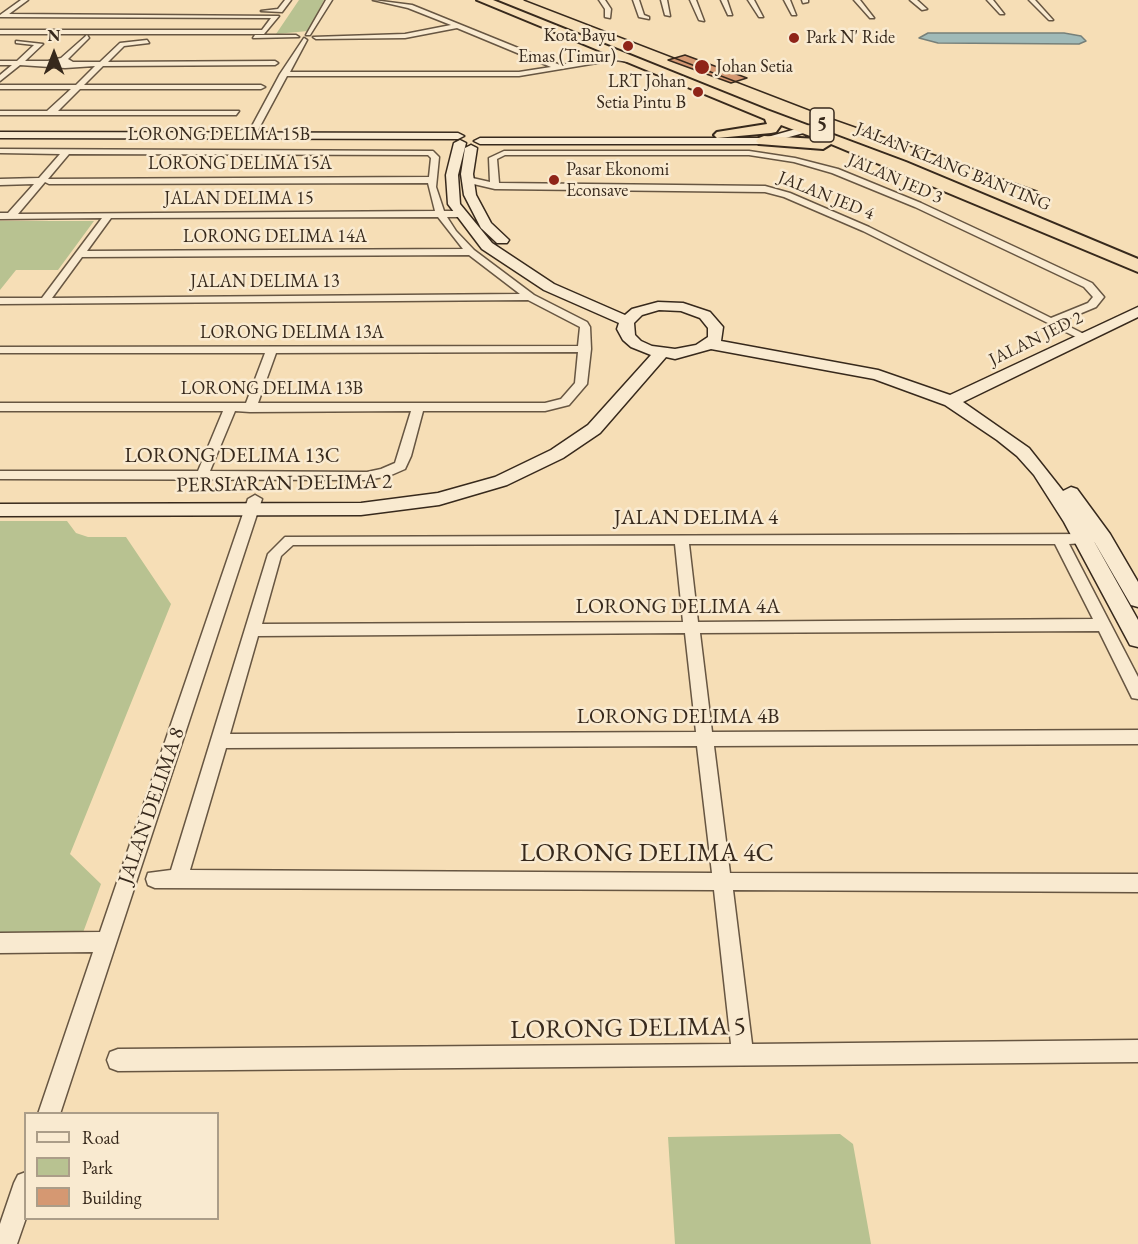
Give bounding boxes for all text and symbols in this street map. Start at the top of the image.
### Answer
north arrow [24,24,84,84]
text: N [48,25,60,46]
place label: Kota Bayu Emas (Timur) [518,25,616,68]
place label: Park N' Ride [806,27,895,49]
marker: Park N' Ride [787,31,801,45]
marker: Kota Bayu Emas (Timur) [621,39,635,53]
place label: Johan Setia [716,56,793,78]
marker: Johan Setia [693,58,711,76]
place label: LRT Johan Setia Pintu B [597,71,686,113]
marker: LRT Johan Setia Pintu B [691,85,705,99]
road number: 5 [810,108,834,142]
street label: JALAN KLANG BANTING [852,118,1054,216]
street label: LORONG DELIMA 15B [128,124,310,146]
street label: JALAN JED 3 [844,149,946,209]
street label: LORONG DELIMA 15A [148,153,332,175]
place label: Pasar Ekonomi Econsave [566,159,669,201]
street label: JALAN JED 4 [775,167,877,225]
marker: Pasar Ekonomi Econsave [547,173,561,187]
street label: JALAN DELIMA 15 [164,188,314,210]
street label: LORONG DELIMA 14A [183,226,367,248]
street label: JALAN DELIMA 13 [190,271,340,293]
street label: JALAN JED 2 [986,307,1086,371]
street label: LORONG DELIMA 13A [200,322,384,344]
street label: LORONG DELIMA 13B [181,378,363,400]
street label: LORONG DELIMA 13C [124,443,340,469]
street label: PERSIARAN DELIMA 2 [176,470,392,498]
street label: JALAN DELIMA 4 [614,505,778,531]
street label: LORONG DELIMA 4A [576,594,780,620]
street label: LORONG DELIMA 4B [577,704,779,730]
street label: JALAN DELIMA 8 [113,724,191,888]
street label: LORONG DELIMA 4C [520,838,774,870]
street label: LORONG DELIMA 5 [510,1011,746,1047]
legend [24,1112,219,1220]
text: Road [82,1126,120,1149]
text: Park [82,1156,113,1179]
text: Building [82,1186,142,1209]

